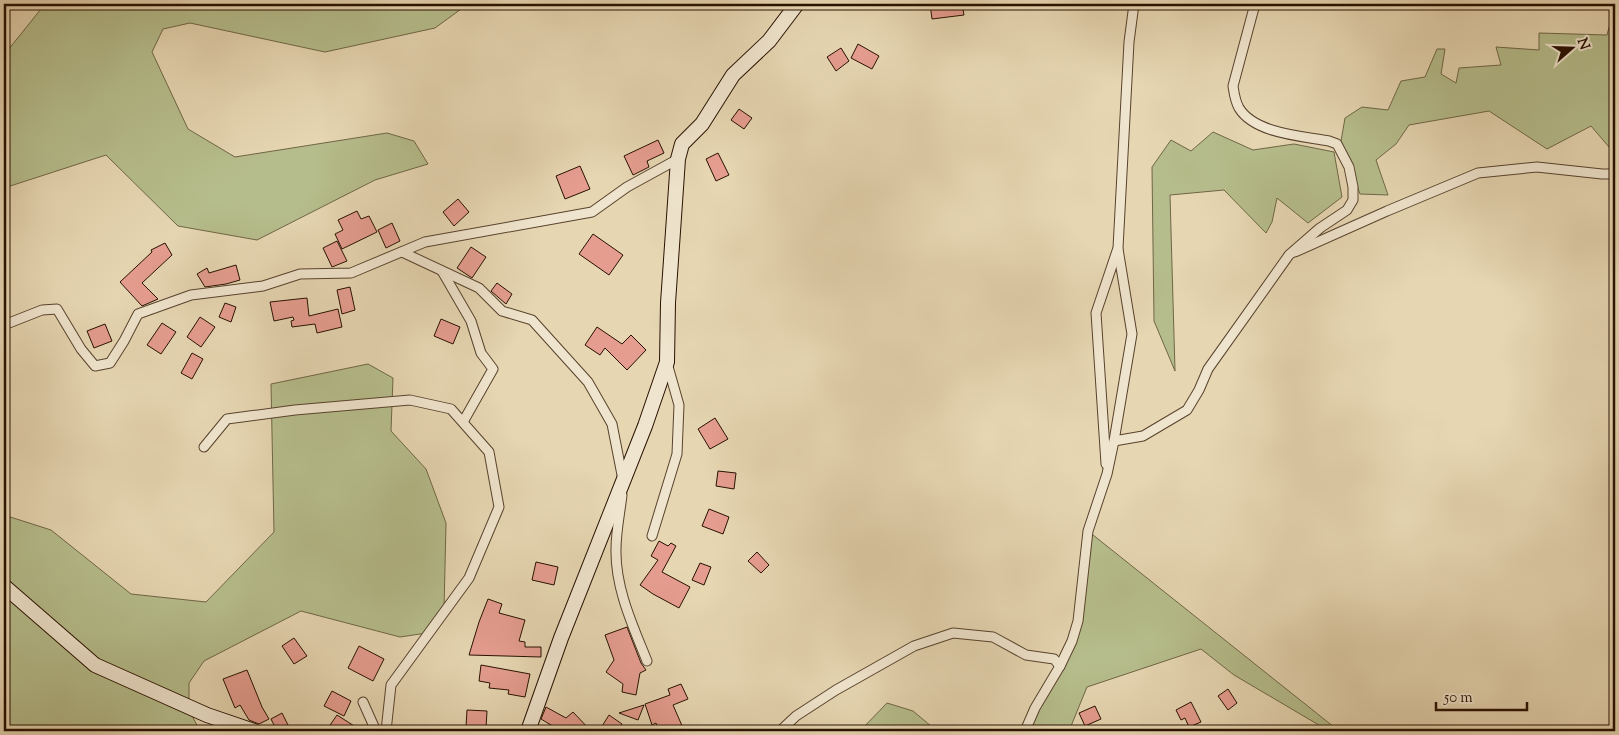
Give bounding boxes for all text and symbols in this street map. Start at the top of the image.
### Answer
north arrow [1546,22,1596,72]
text: N [1571,36,1594,53]
scale bar [1436,680,1528,712]
text: 50 m [1443,688,1473,709]

